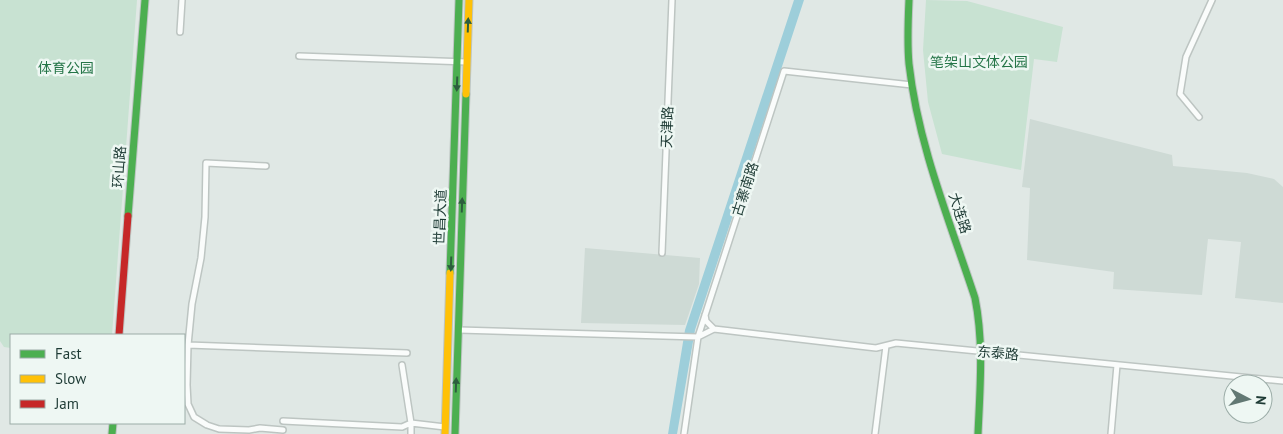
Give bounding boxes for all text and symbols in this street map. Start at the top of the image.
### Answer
one-way arrow [464,17,472,33]
park label: 笔架山文体公园 [930,53,1028,71]
park label: 体育公园 [38,59,94,77]
one-way arrow [452,76,460,92]
street label: 天津路 [657,106,677,148]
street label: 环山路 [109,145,129,189]
street label: 古寨南路 [728,160,762,218]
street label: 世昌大道 [430,189,450,245]
street label: 大连路 [945,190,975,236]
one-way arrow [458,197,466,213]
one-way arrow [446,256,454,272]
legend [10,334,185,424]
street label: 东泰路 [976,342,1020,364]
text: Fast [55,344,82,363]
text: Slow [55,369,86,388]
north arrow [1223,374,1273,424]
one-way arrow [453,377,461,393]
text: Jam [54,394,79,413]
text: N [1251,395,1270,406]

